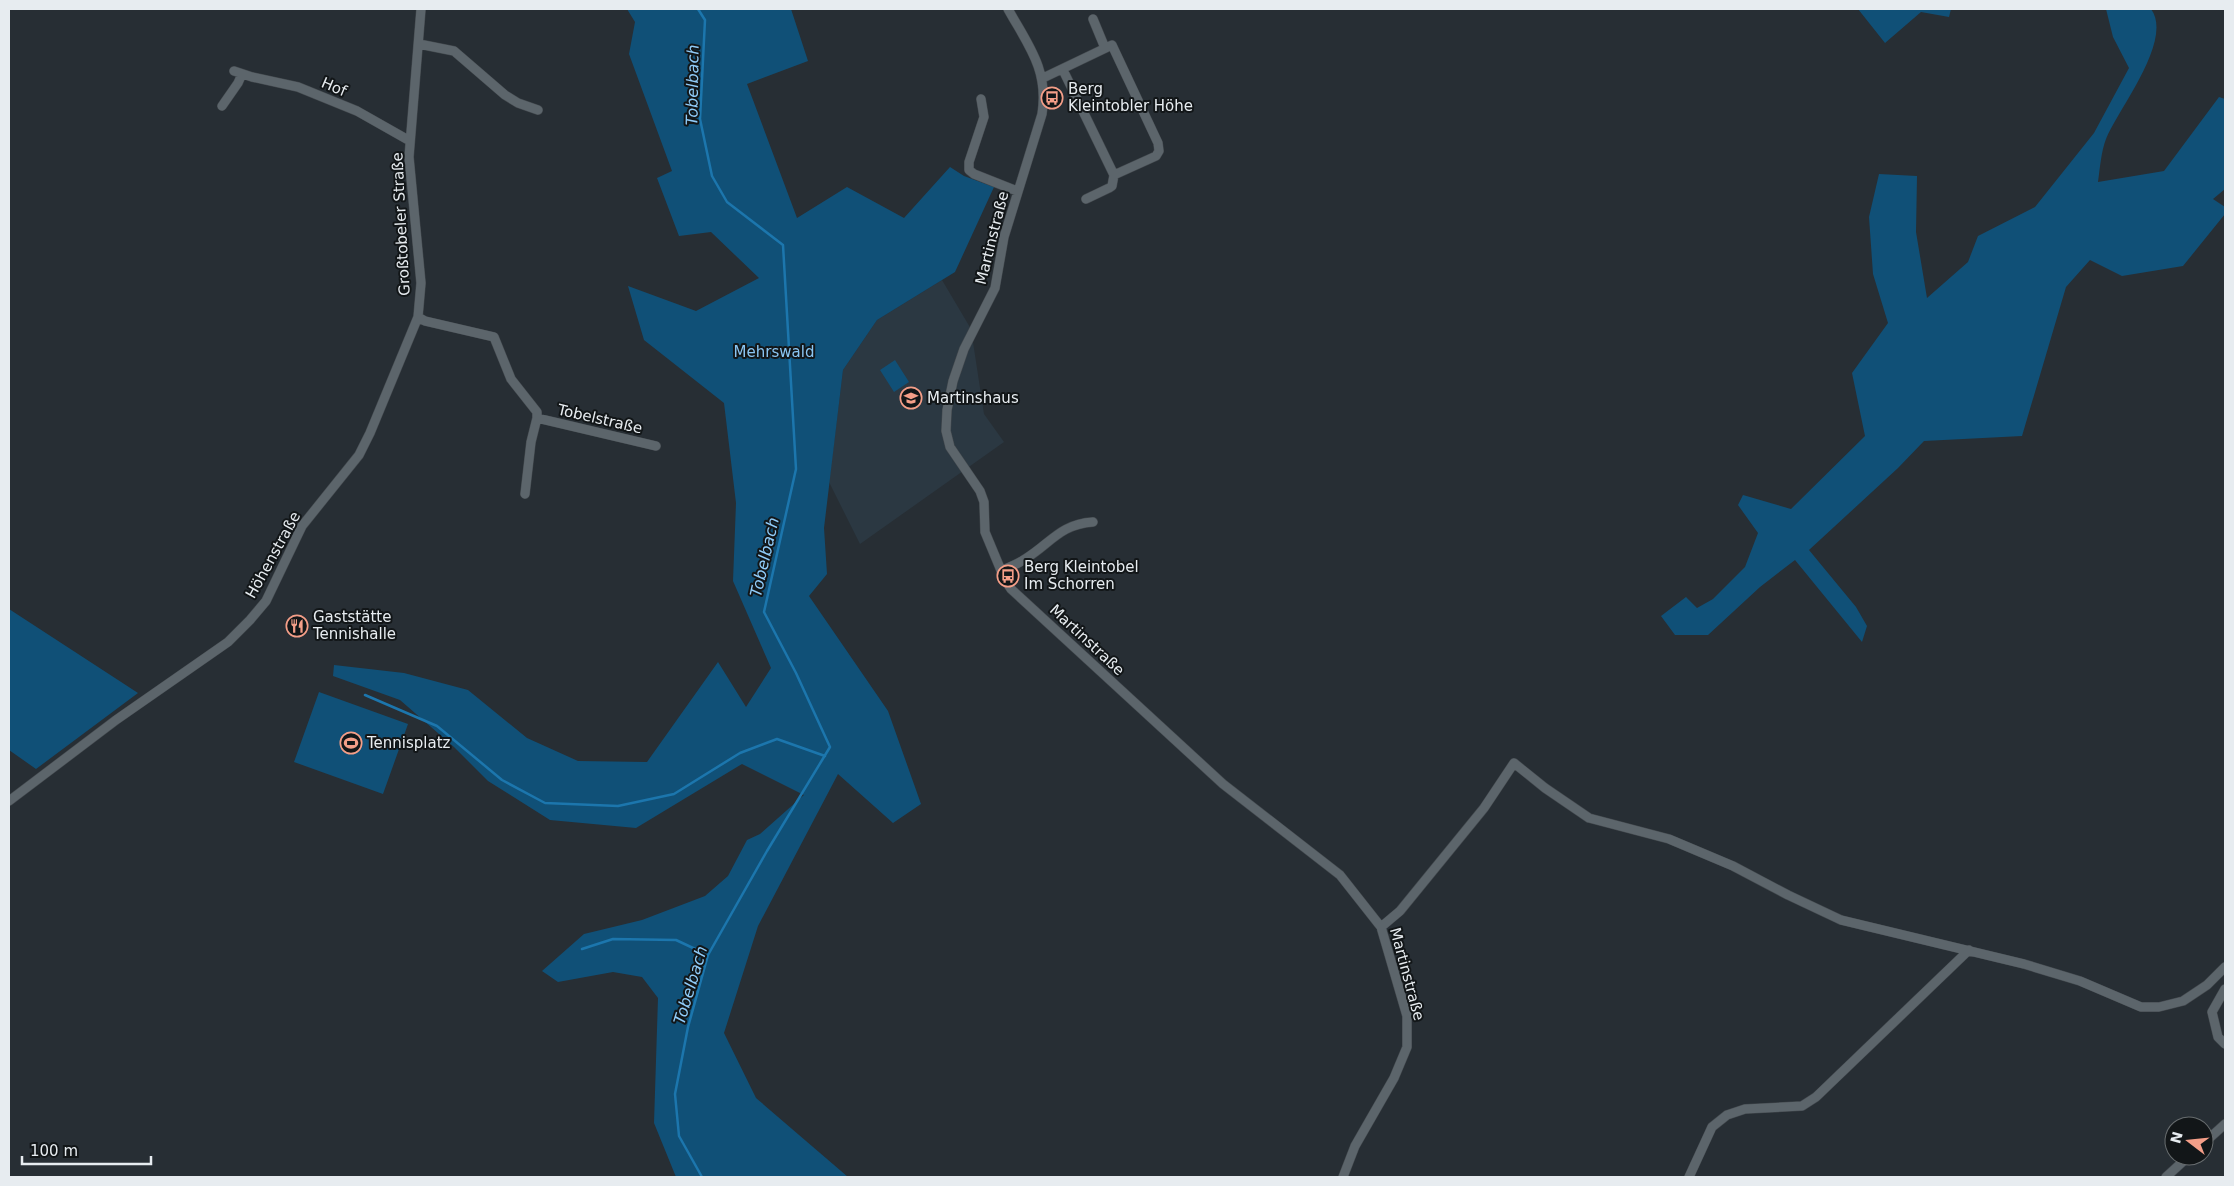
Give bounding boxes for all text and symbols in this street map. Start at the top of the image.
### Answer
water label: Tobelbach [682,44,703,126]
street label: Hof [319,74,350,101]
place label: Berg Kleintobler Höhe [1068,80,1193,115]
bus stop icon: Berg Kleintobler Höhe [1040,86,1064,110]
street label: Großtobeler Straße [388,152,414,296]
street label: Martinstraße [972,189,1012,287]
park label: Mehrswald [734,343,814,361]
school or university icon: Martinshaus [899,386,923,410]
place label: Martinshaus [927,389,1019,407]
street label: Tobelstraße [555,400,644,437]
street label: Höhenstraße [242,508,304,602]
water label: Tobelbach [746,516,783,599]
place label: Berg Kleintobel Im Schorren [1024,558,1139,593]
bus stop icon: Berg Kleintobel Im Schorren [996,564,1020,588]
street label: Martinstraße [1046,601,1128,679]
place label: Gaststätte Tennishalle [312,608,396,643]
restaurant icon: Gaststätte Tennishalle [285,614,309,638]
sports icon: Tennisplatz [339,731,363,755]
place label: Tennisplatz [366,734,451,752]
street label: Martinstraße [1386,926,1428,1022]
water label: Tobelbach [670,944,711,1027]
north arrow [2164,1116,2214,1166]
text: N [2167,1130,2186,1145]
scale bar [22,1134,151,1166]
text: 100 m [30,1142,78,1160]

